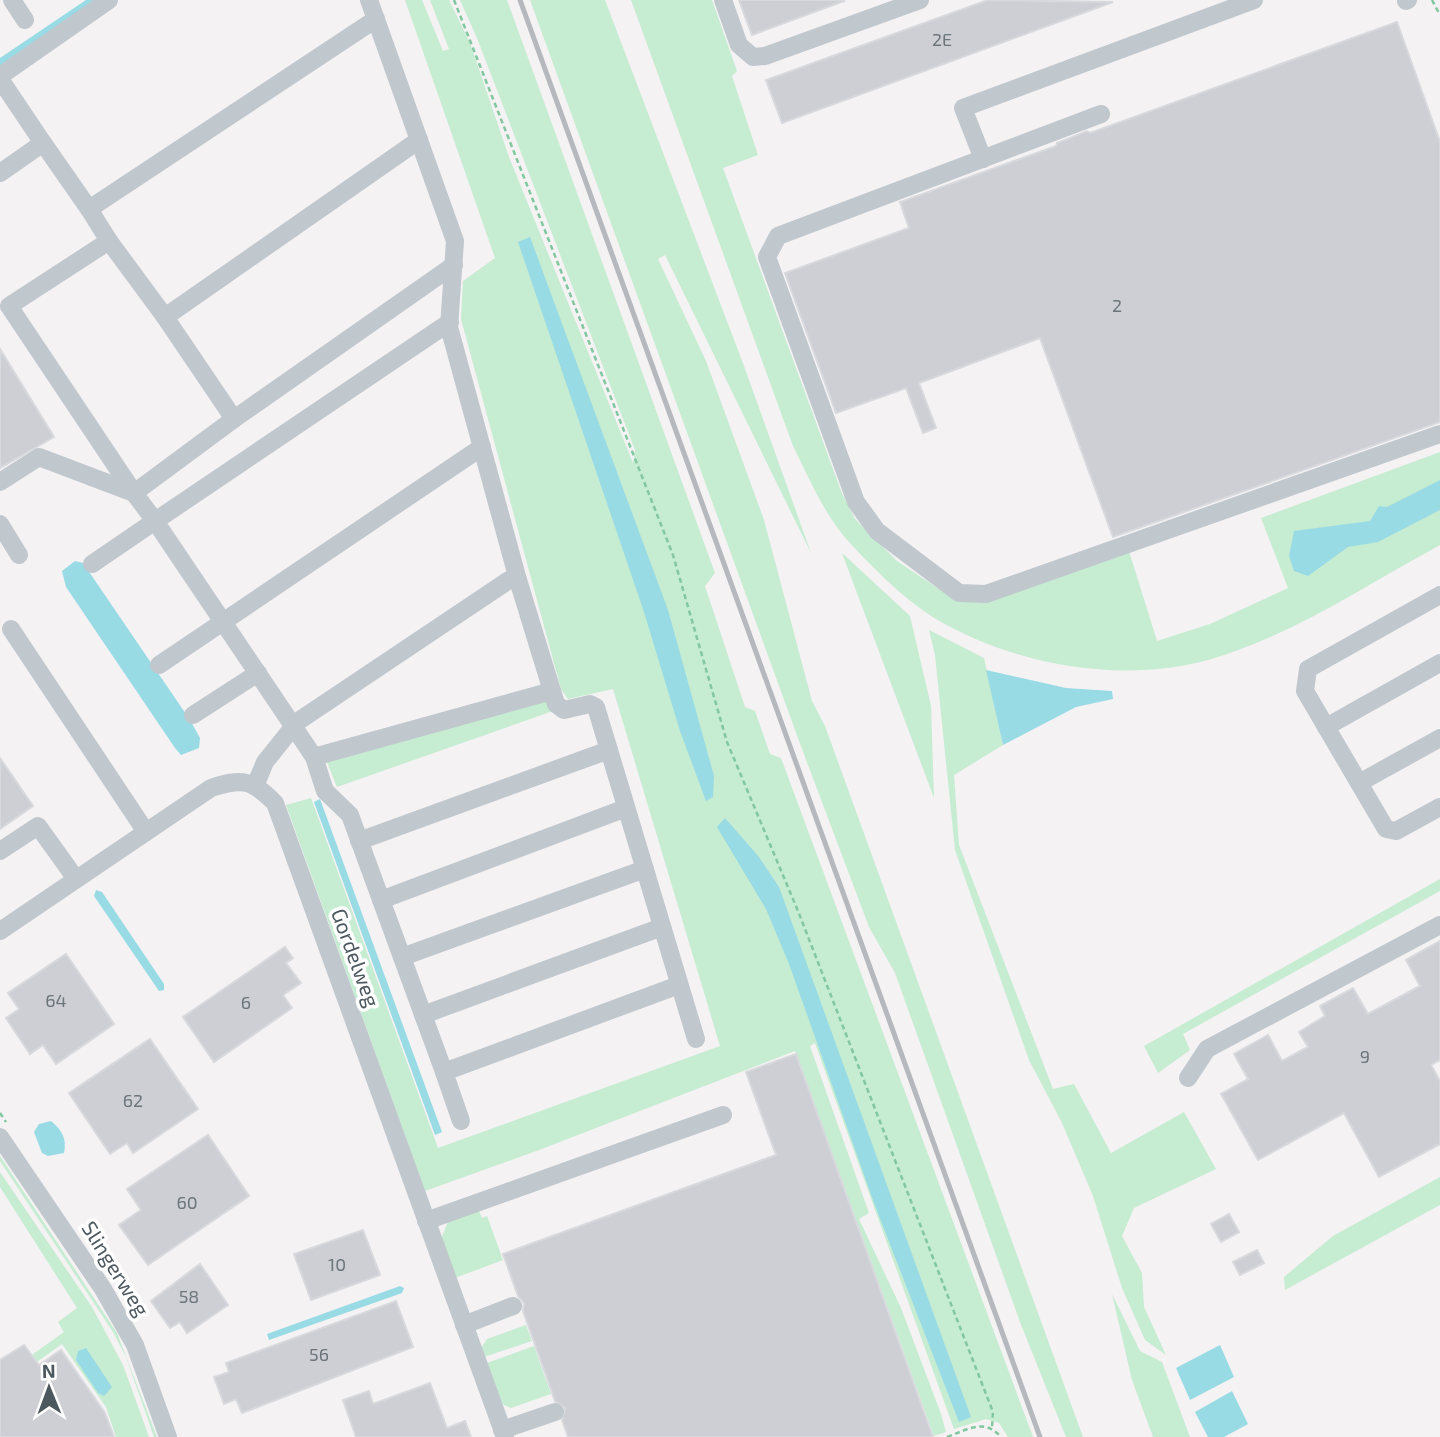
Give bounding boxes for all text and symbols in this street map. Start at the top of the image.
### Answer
house number: 2E [932,28,952,50]
house number: 2 [1112,294,1122,316]
street label: Gordelweg [327,905,386,1010]
house number: 64 [45,989,67,1011]
house number: 6 [241,991,251,1013]
house number: 9 [1360,1045,1370,1067]
house number: 62 [123,1089,143,1111]
house number: 60 [176,1191,198,1213]
street label: Slingerweg [77,1216,155,1320]
house number: 10 [328,1253,346,1275]
house number: 58 [179,1285,199,1307]
house number: 56 [309,1343,329,1365]
north arrow [14,1353,84,1423]
text: N [42,1359,56,1382]

